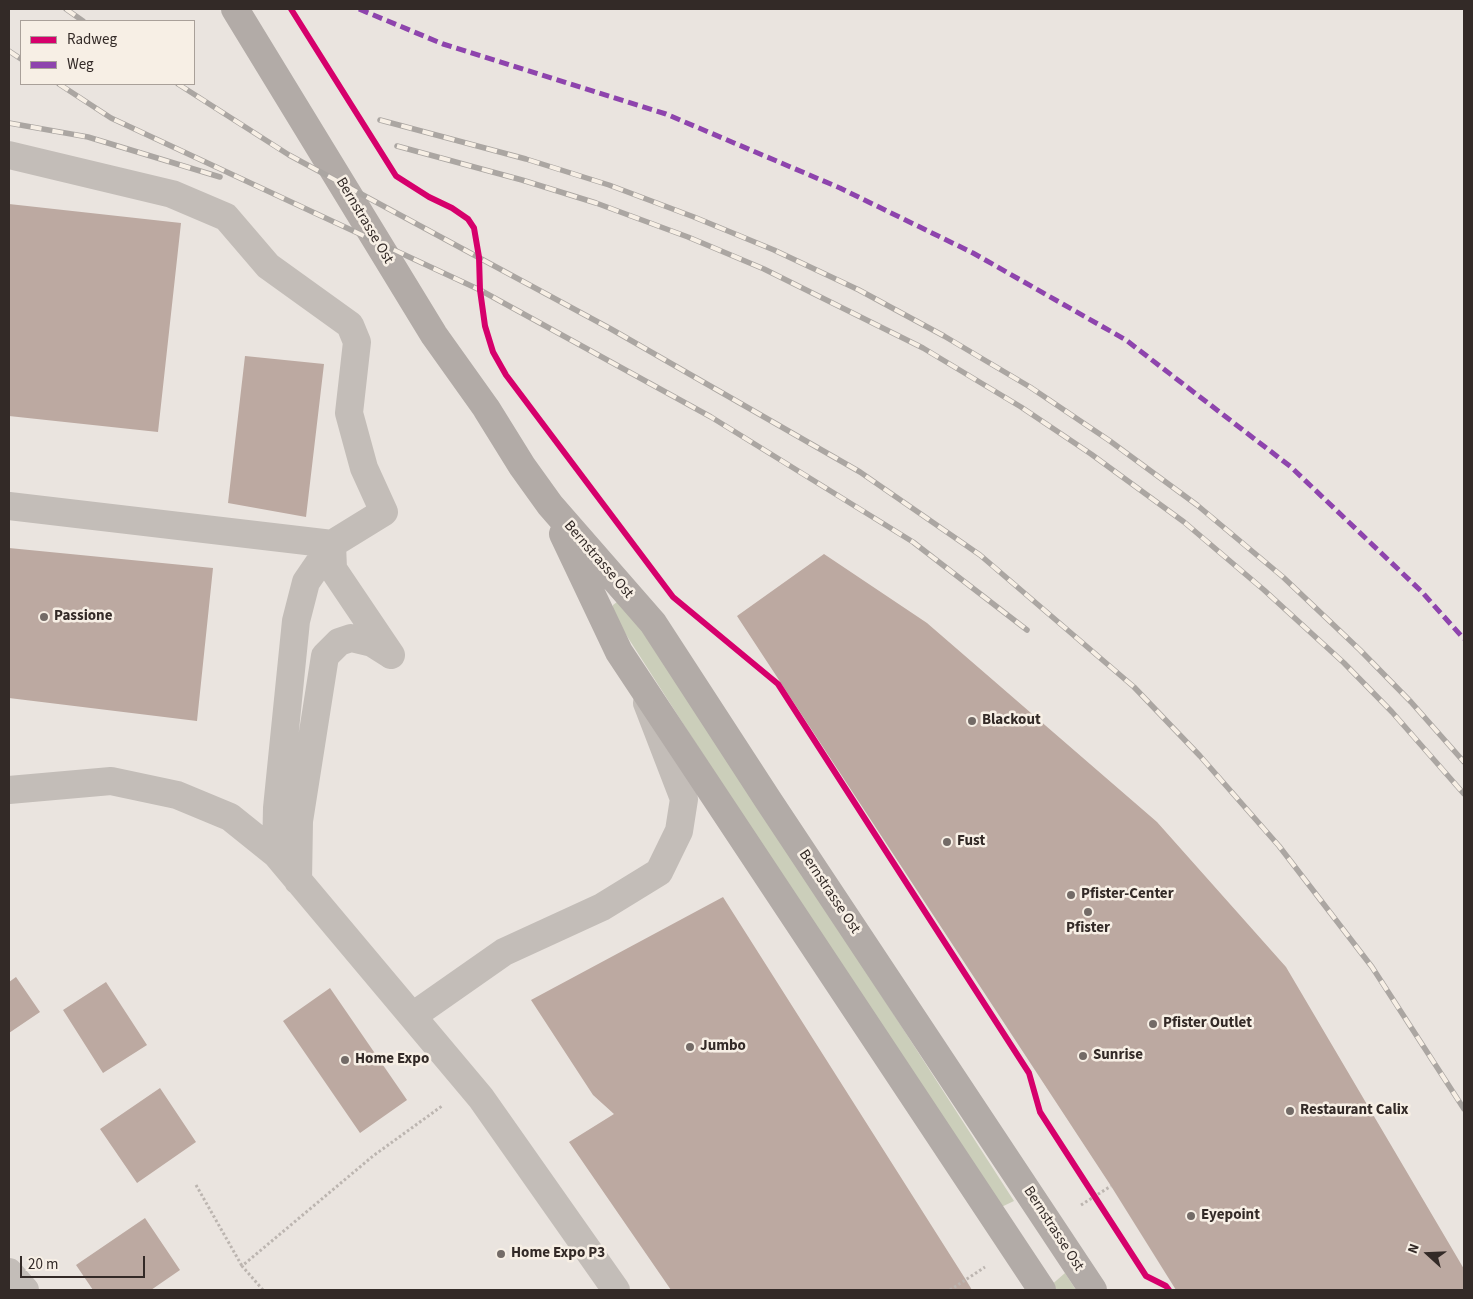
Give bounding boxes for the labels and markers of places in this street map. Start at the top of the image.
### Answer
place label: Passione [54,608,112,626]
marker: Passione [38,611,50,623]
place label: Blackout [982,712,1041,730]
marker: Blackout [966,715,978,727]
place label: Fust [957,833,985,851]
marker: Fust [941,836,953,848]
place label: Pfister-Center [1081,886,1174,904]
marker: Pfister-Center [1065,889,1077,901]
marker: Pfister [1082,906,1094,918]
place label: Pfister [1066,920,1110,938]
place label: Pfister Outlet [1163,1015,1252,1033]
marker: Pfister Outlet [1147,1018,1159,1030]
place label: Jumbo [700,1038,746,1056]
marker: Jumbo [684,1041,696,1053]
place label: Sunrise [1093,1047,1143,1065]
marker: Sunrise [1077,1050,1089,1062]
place label: Home Expo [355,1051,429,1069]
marker: Home Expo [339,1054,351,1066]
place label: Restaurant Calix [1300,1102,1409,1120]
marker: Restaurant Calix [1284,1105,1296,1117]
place label: Eyepoint [1201,1207,1260,1225]
marker: Eyepoint [1185,1210,1197,1222]
place label: Home Expo P3 [511,1245,605,1263]
marker: Home Expo P3 [495,1248,507,1260]

